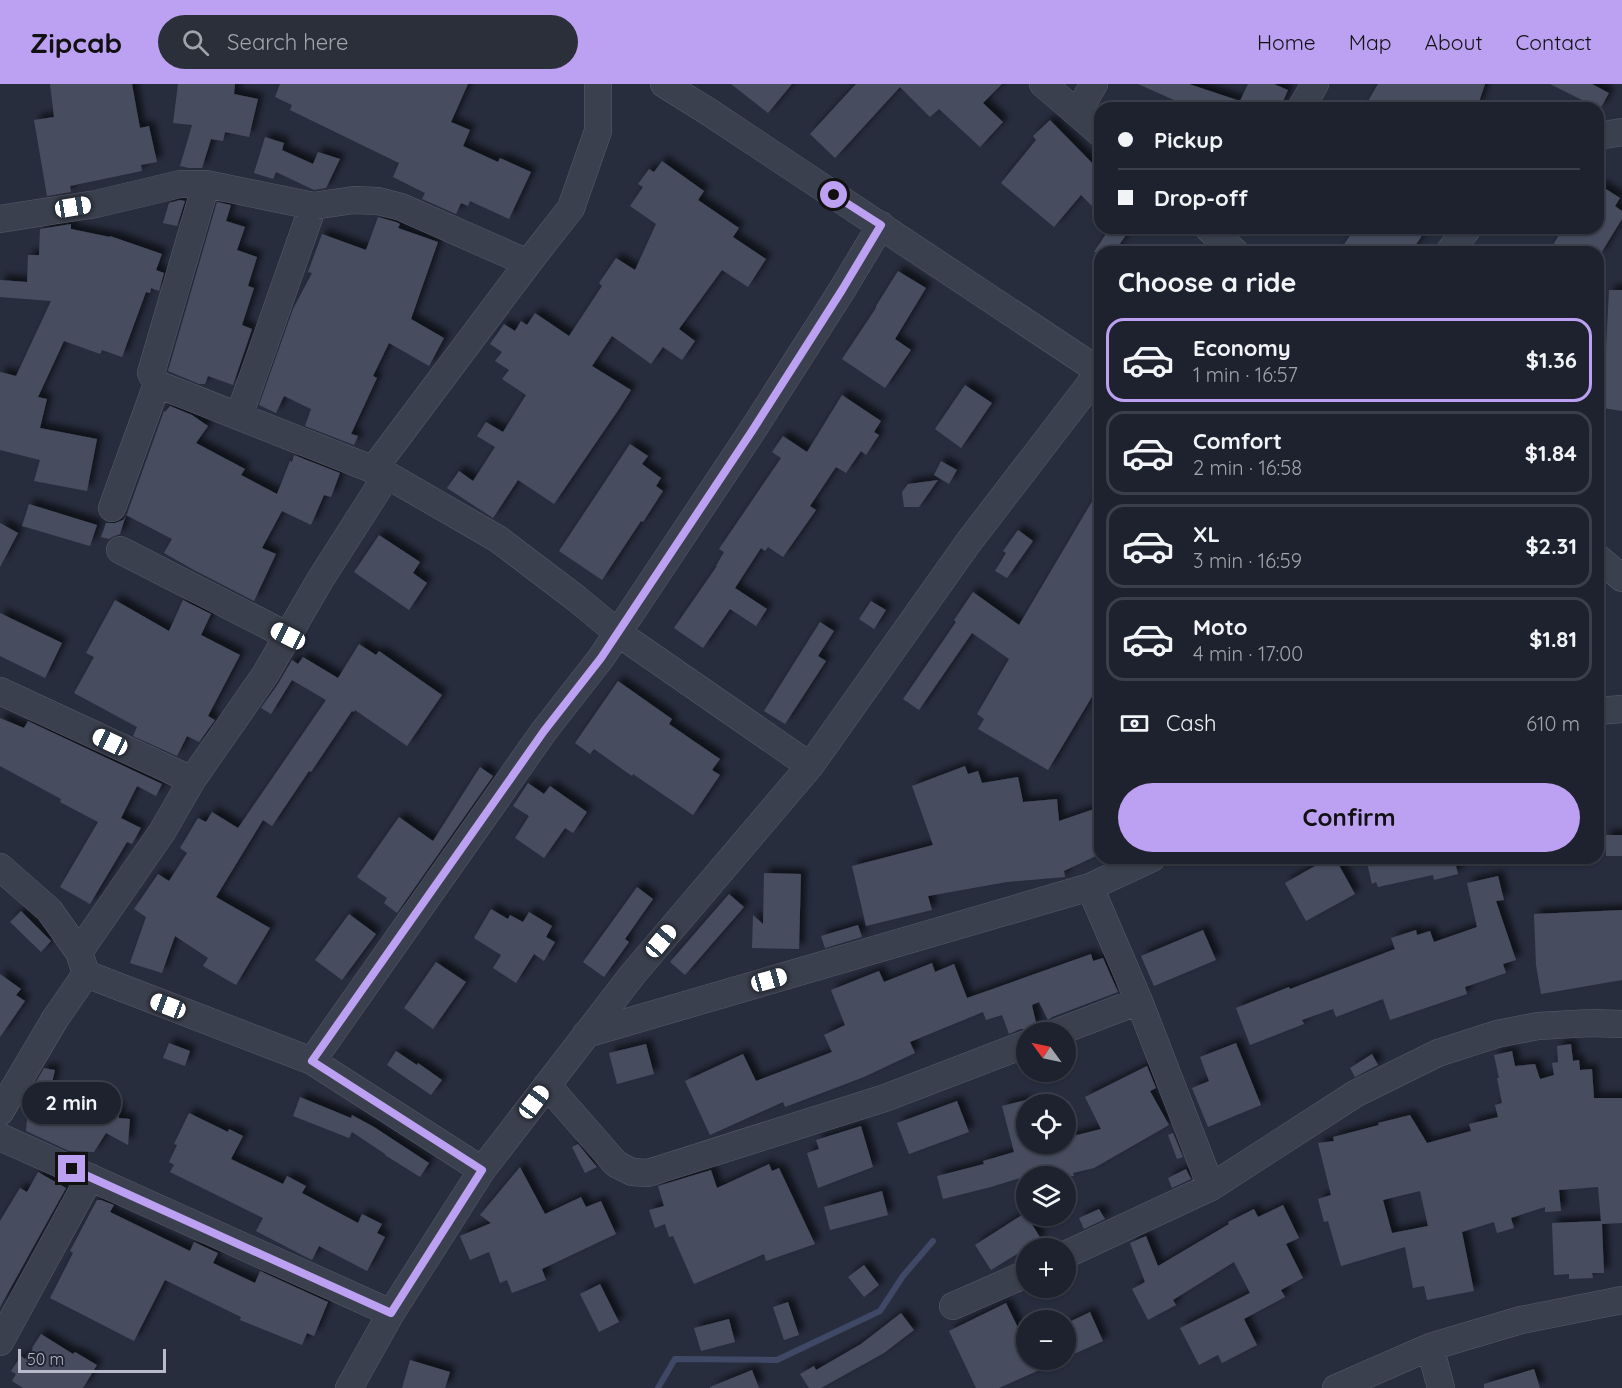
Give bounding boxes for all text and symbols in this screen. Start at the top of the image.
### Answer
search box [158,15,578,69]
text: Zipcab [30,25,122,60]
icon: search [179,26,212,59]
text: Search here [227,28,349,56]
text: Home [1257,29,1316,55]
text: Map [1349,29,1392,55]
text: About [1425,29,1483,55]
text: Contact [1516,29,1592,55]
text: Pickup [1154,126,1223,154]
route start [820,181,847,208]
text: Drop-off [1154,184,1248,212]
car [54,195,92,219]
text: Choose a ride [1118,265,1296,299]
icon: car [1121,333,1175,387]
text: Economy [1193,334,1291,362]
text: $1.36 [1526,346,1577,374]
text: 1 min · 16:57 [1193,362,1298,387]
icon: car [1121,426,1175,480]
text: Comfort [1193,427,1282,455]
text: $1.84 [1525,439,1577,467]
text: 2 min · 16:58 [1193,455,1302,480]
icon: car [1121,519,1175,573]
text: XL [1193,520,1220,548]
text: $2.31 [1525,532,1577,560]
text: 3 min · 16:59 [1193,548,1302,573]
icon: car [1121,612,1175,666]
text: Moto [1193,613,1247,641]
car [268,620,308,652]
text: $1.81 [1529,625,1577,653]
text: 4 min · 17:00 [1193,641,1303,666]
icon: cash [1118,707,1151,740]
text: Cash [1166,709,1217,737]
text: 610 m [1526,711,1580,736]
car [90,726,130,758]
button: Confirm [1118,783,1580,852]
car [643,921,679,961]
car [749,966,789,994]
car [148,991,188,1021]
north arrow [1016,1022,1076,1082]
map controls [1016,1022,1076,1370]
callout: 2 min [22,1082,122,1124]
car [516,1082,552,1122]
text: 2 min [45,1090,98,1115]
button: locate [1016,1094,1076,1154]
route end [58,1155,85,1182]
button: layers [1016,1166,1076,1226]
button: + [1016,1238,1076,1298]
button: − [1016,1310,1076,1370]
scale bar [18,1346,166,1374]
text: 50 m [27,1349,64,1369]

